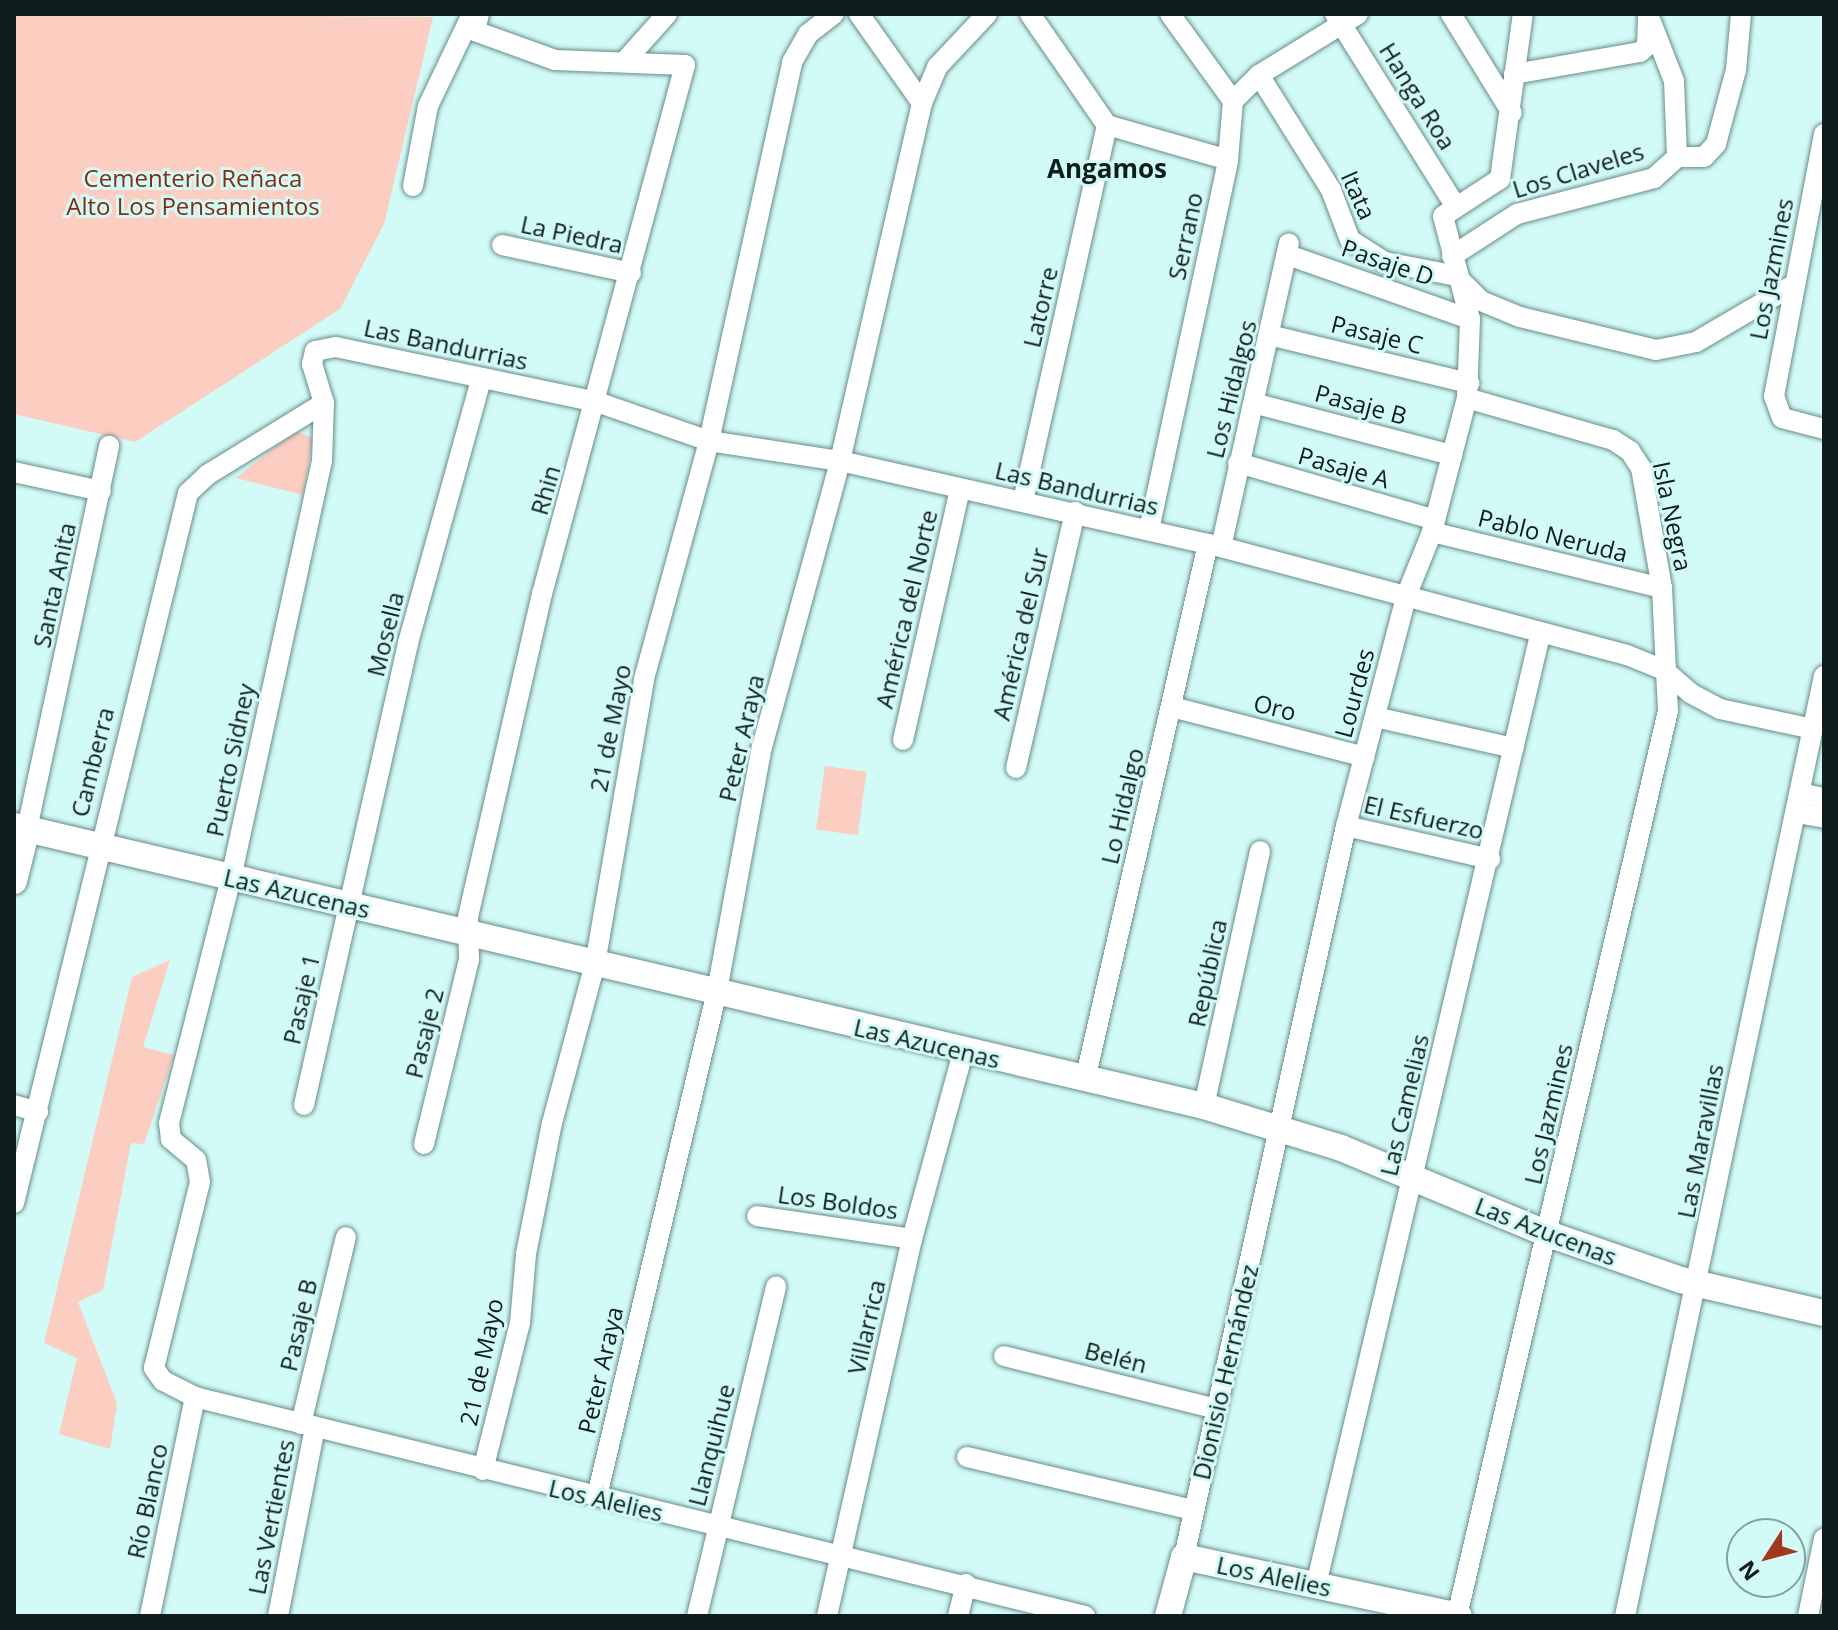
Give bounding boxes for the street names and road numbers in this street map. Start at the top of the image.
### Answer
street label: Hanga Roa [1374,37,1462,155]
street label: Los Claveles [1509,136,1647,204]
street label: Itata [1336,166,1382,224]
street label: Serrano [1162,190,1208,282]
street label: Los Jazmines [1743,196,1799,342]
street label: La Piedra [518,209,626,259]
street label: Pasaje D [1338,233,1438,291]
street label: Latorre [1017,264,1063,350]
street label: Pasaje C [1328,309,1426,359]
street label: Las Bandurrias [361,313,531,375]
street label: Los Hidalgos [1200,317,1262,461]
street label: Pasaje B [1312,378,1410,430]
street label: Pasaje A [1295,440,1393,494]
street label: Las Bandurrias [992,455,1162,521]
street label: Isla Negra [1647,458,1699,574]
street label: Rhin [524,462,566,518]
street label: Pablo Neruda [1475,502,1631,568]
street label: América del Norte [869,507,943,711]
street label: Santa Anita [27,520,81,650]
street label: América del Sur [986,545,1054,723]
street label: Mosella [361,589,409,679]
street label: Lourdes [1328,645,1380,741]
street label: 21 de Mayo [584,662,636,794]
street label: Peter Araya [712,672,770,804]
street label: Puerto Sidney [200,681,260,839]
street label: Oro [1251,688,1299,726]
street label: Camberra [65,704,119,820]
street label: Lo Hidalgo [1095,745,1149,867]
street label: El Esfuerzo [1361,789,1487,845]
street label: Las Azucenas [221,862,373,924]
street label: República [1182,917,1232,1029]
street label: Pasaje 1 [277,951,325,1047]
street label: Pasaje 2 [399,985,449,1081]
street label: Las Azucenas [851,1012,1003,1074]
street label: Las Camelias [1374,1031,1434,1179]
street label: Los Jazmines [1518,1041,1578,1187]
street label: Las Maravillas [1671,1061,1729,1221]
street label: Los Boldos [776,1179,900,1225]
street label: Las Azucenas [1471,1191,1621,1271]
street label: Dionisio Hernández [1186,1262,1264,1482]
street label: Pasaje B [273,1276,323,1374]
street label: Villarrica [841,1277,891,1377]
street label: 21 de Mayo [453,1296,509,1428]
street label: Peter Araya [571,1304,629,1436]
street label: Belén [1082,1335,1150,1379]
street label: Llanquihue [682,1381,740,1509]
street label: Las Vertientes [242,1437,300,1597]
street label: Río Blanco [121,1441,173,1561]
street label: Los Alelies [546,1473,666,1527]
street label: Los Alelies [1214,1550,1334,1602]

